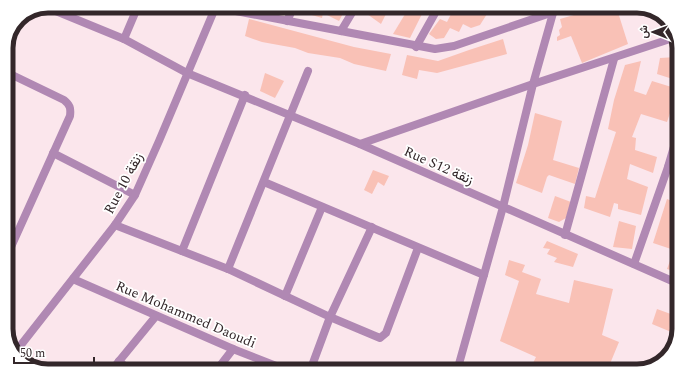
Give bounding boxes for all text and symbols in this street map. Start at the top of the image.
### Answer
north arrow [633,12,673,52]
text: ش [635,25,652,39]
street label: Rue S12 زنقة [401,141,477,190]
street label: Rue 10 زنقة [98,149,149,218]
street label: Rue Mohammed Daoudi [112,275,259,354]
scale bar [14,339,94,365]
text: 50 m [20,344,45,363]

